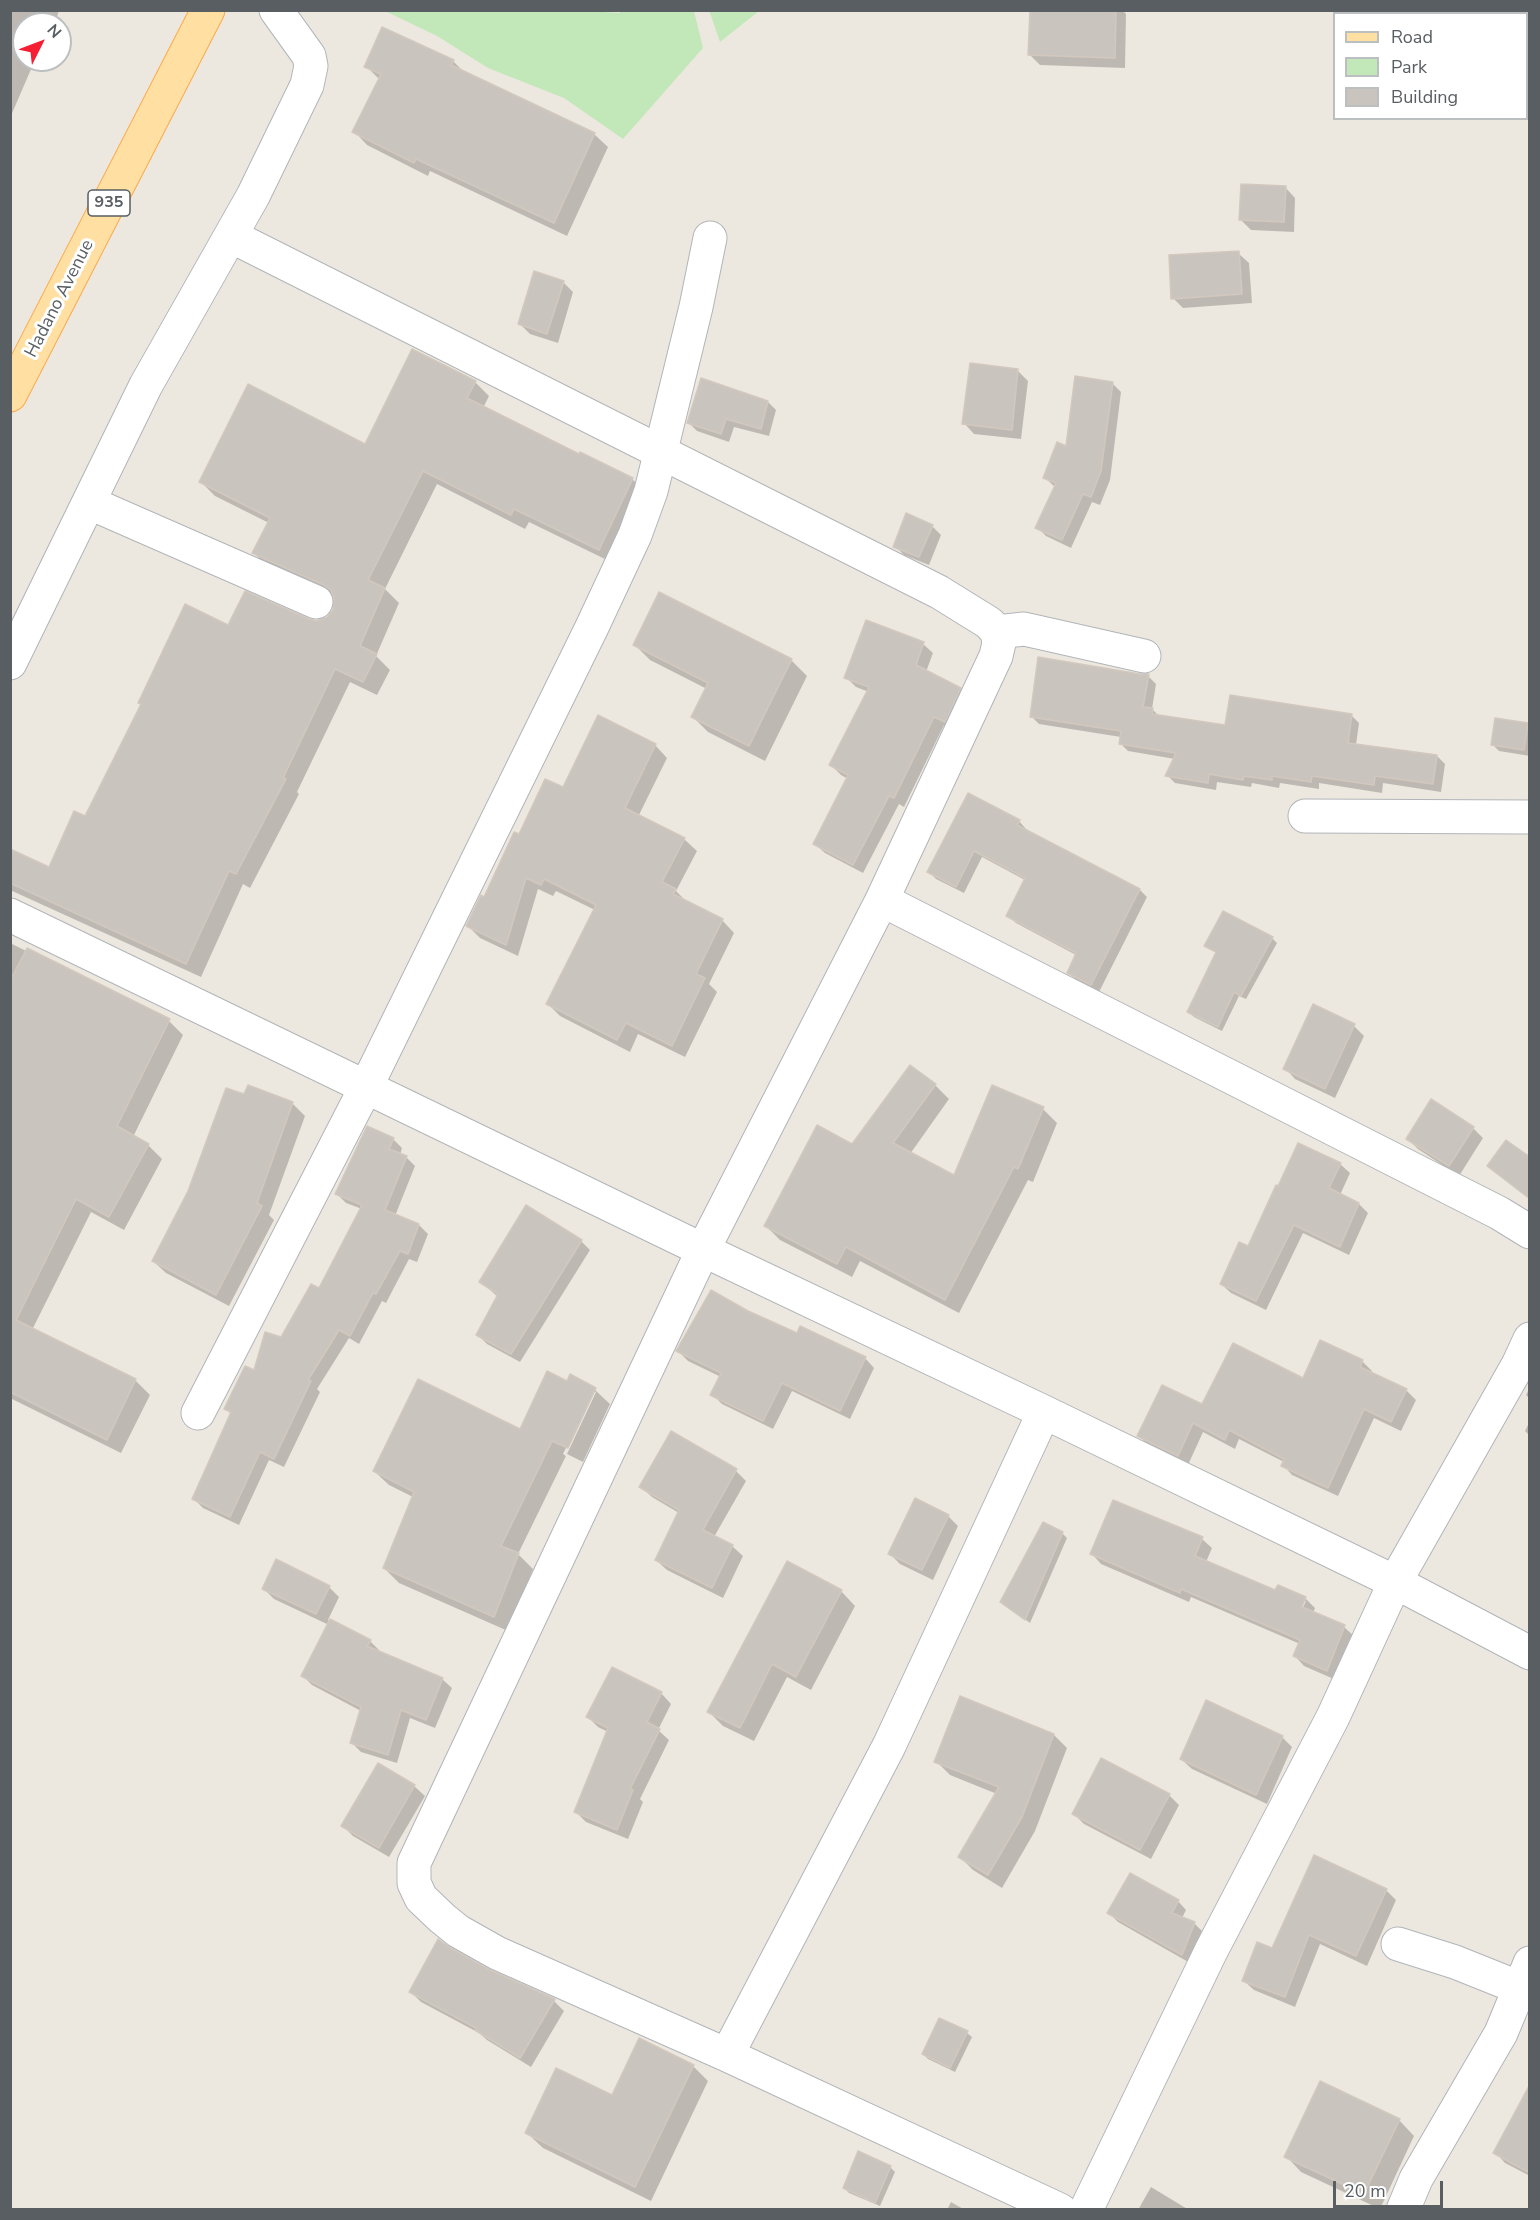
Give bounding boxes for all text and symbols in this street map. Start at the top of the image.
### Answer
north arrow [12,12,72,72]
legend [1333,12,1528,120]
text: N [42,19,66,43]
text: Road [1391,25,1433,49]
text: Park [1391,55,1427,79]
text: Building [1391,85,1458,109]
road number: 935 [88,190,130,216]
street label: Hadano Avenue [21,236,99,362]
scale bar [1336,2169,1446,2207]
text: 20 m [1344,2179,1386,2203]

